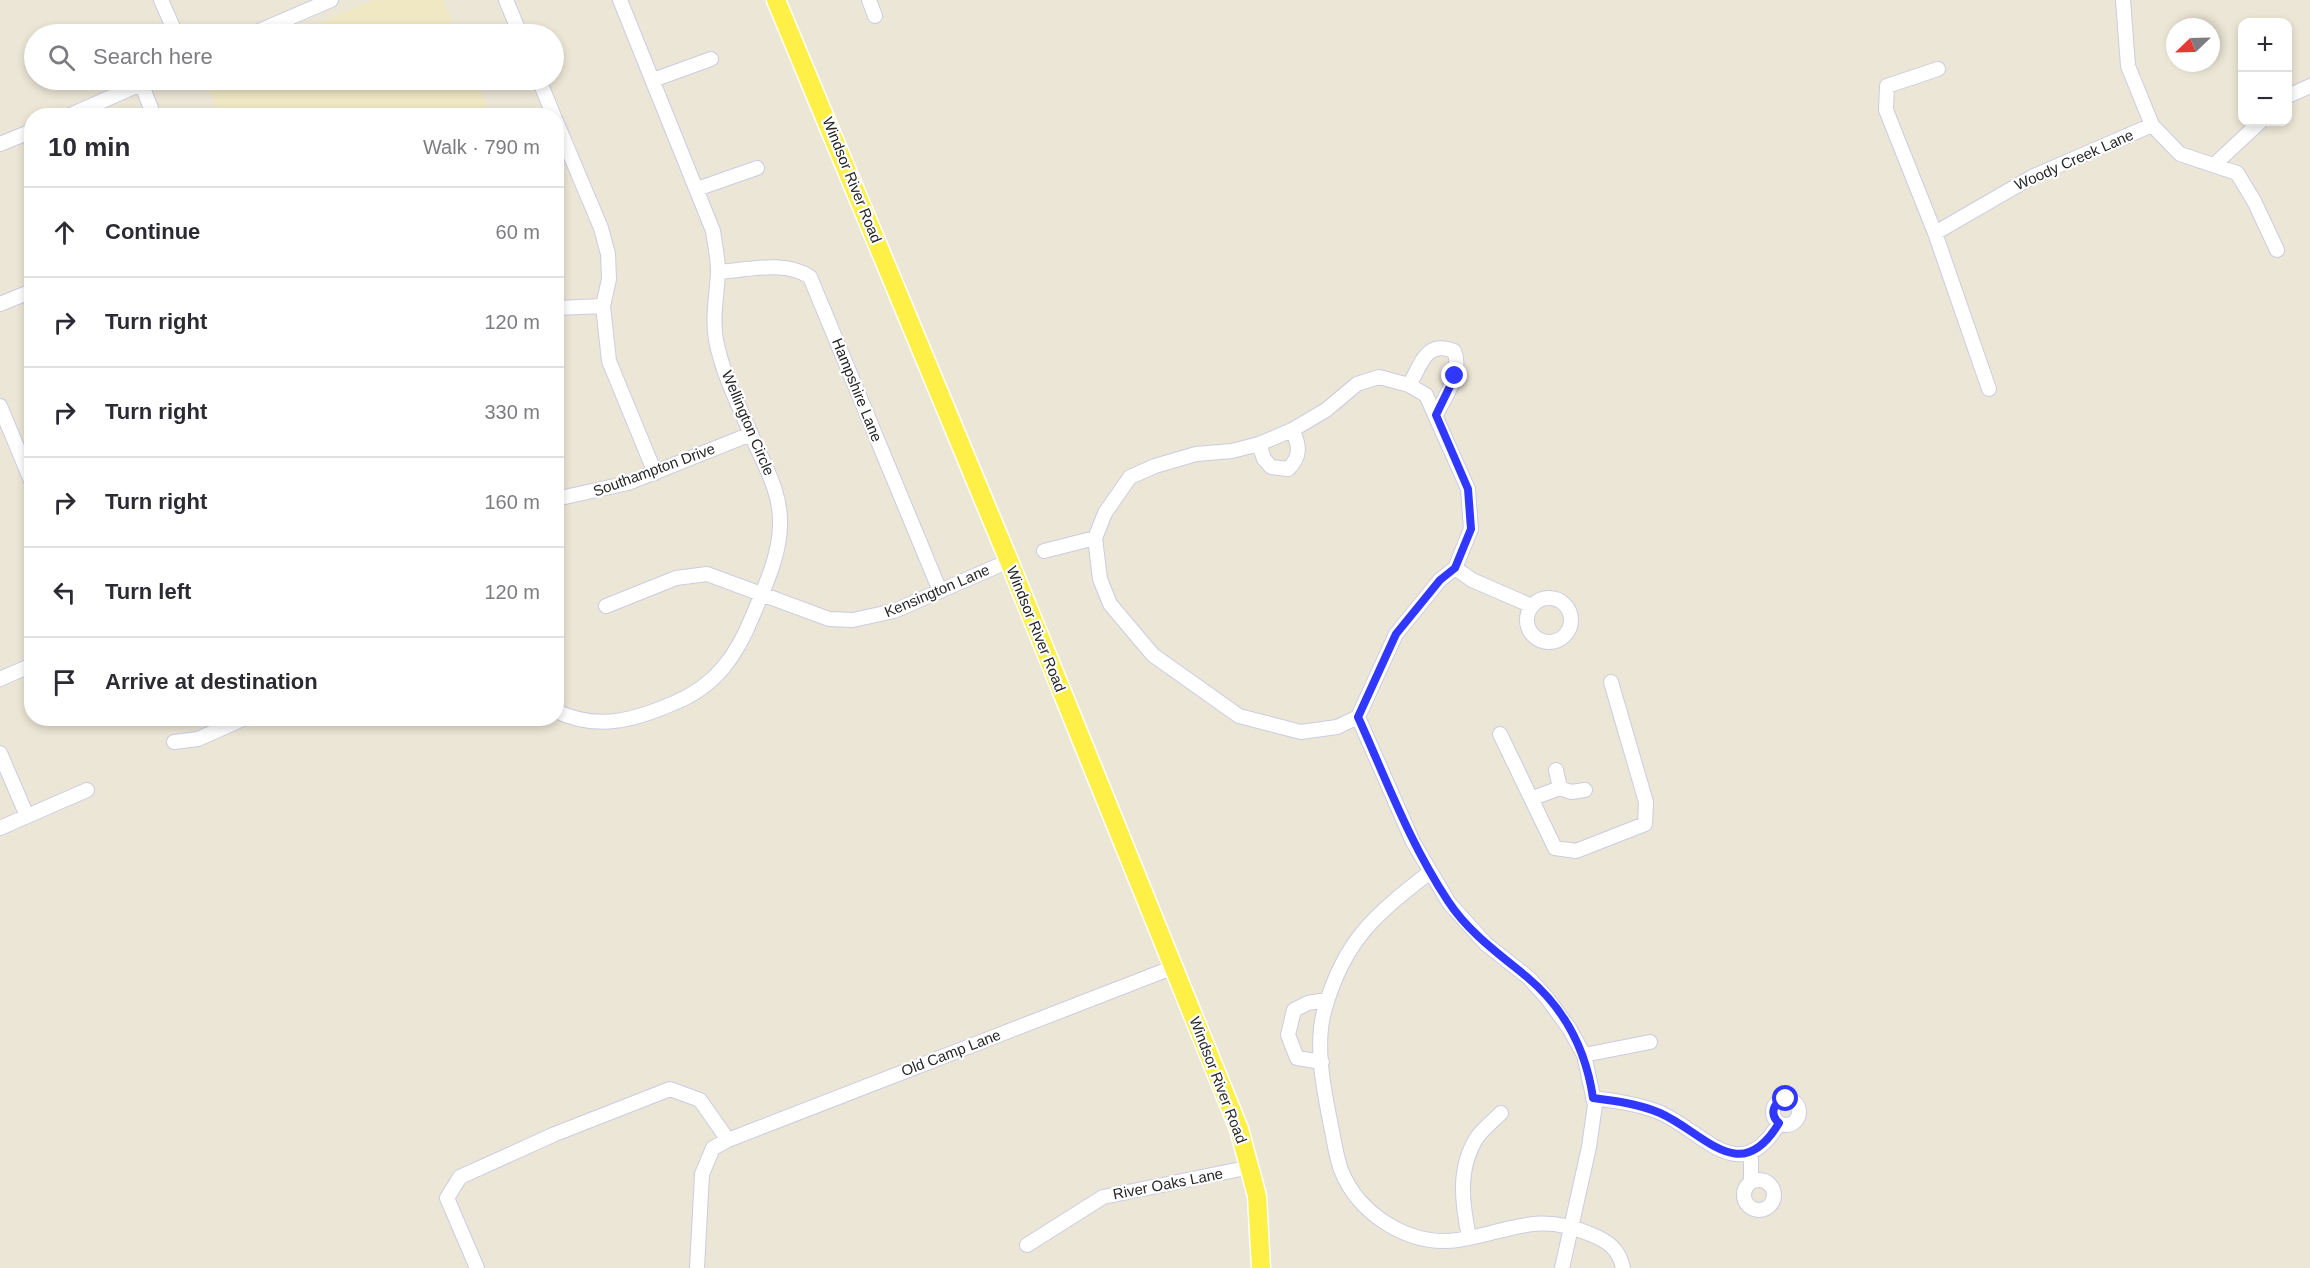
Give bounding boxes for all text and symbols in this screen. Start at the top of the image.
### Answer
north arrow [2166,18,2220,72]
map controls [2238,18,2292,126]
button: + [2238,18,2292,72]
search box [24,24,564,90]
icon: search [45,41,78,74]
text: Search here [93,44,213,69]
button: − [2238,72,2292,126]
street label: Windsor River Road [819,114,885,245]
street label: Woody Creek Lane [2012,126,2136,193]
text: 10 min [48,132,130,162]
text: Walk · 790 m [423,136,540,158]
icon: ahead [48,216,81,249]
text: Continue [105,219,200,244]
text: 60 m [496,221,540,243]
icon: right [48,306,81,339]
text: Turn right [105,309,207,334]
text: 120 m [484,311,540,333]
street label: Hampshire Lane [829,336,886,444]
route end [1441,362,1467,388]
street label: Wellington Circle [719,368,778,478]
icon: right [48,396,81,429]
text: Turn right [105,399,207,424]
text: 330 m [484,401,540,423]
street label: Southampton Drive [591,440,717,499]
icon: right [48,486,81,519]
text: Turn right [105,489,207,514]
text: 160 m [484,491,540,513]
street label: Kensington Lane [882,561,992,620]
street label: Windsor River Road [1003,563,1069,694]
icon: left [48,576,81,609]
text: Turn left [105,579,191,604]
text: 120 m [484,581,540,603]
icon: arrive [48,666,81,699]
text: Arrive at destination [105,669,318,694]
street label: Windsor River Road [1186,1014,1250,1146]
street label: Old Camp Lane [899,1026,1003,1079]
route start [1772,1085,1798,1111]
street label: River Oaks Lane [1111,1165,1224,1203]

